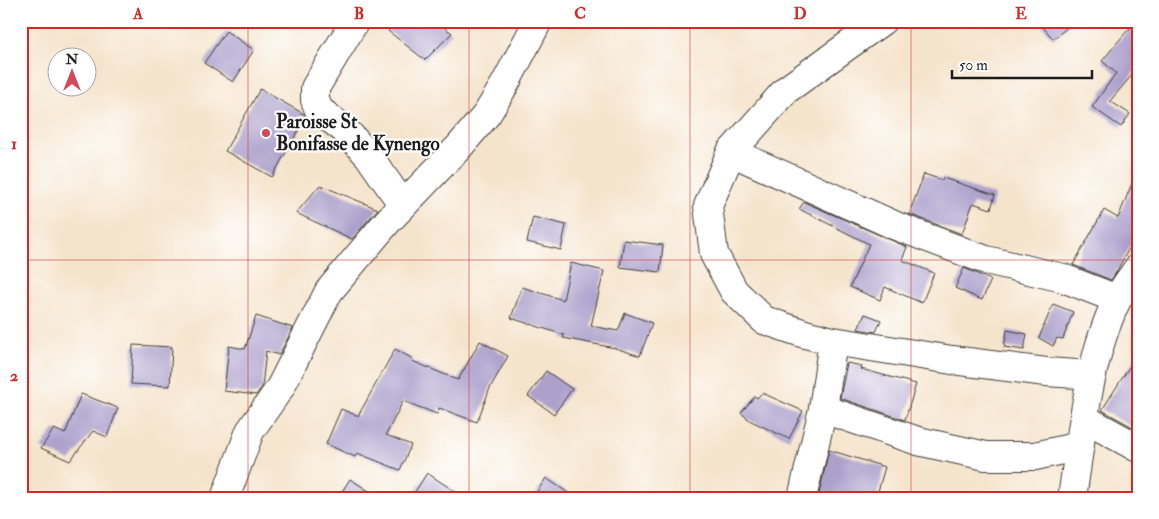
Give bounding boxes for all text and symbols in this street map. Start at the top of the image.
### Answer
text: A [132,4,144,24]
text: B [354,4,364,24]
text: C [574,4,586,24]
text: D [793,4,807,24]
text: E [1015,4,1027,24]
north arrow [48,48,98,98]
scale bar [952,48,1092,80]
text: N [65,51,79,68]
text: 50 m [959,56,988,75]
place label: Paroisse St Bonifasse de Kynengo [276,110,440,157]
marker: Paroisse St Bonifasse de Kynengo [260,127,272,139]
text: 1 [11,134,17,154]
text: 2 [10,366,18,386]

